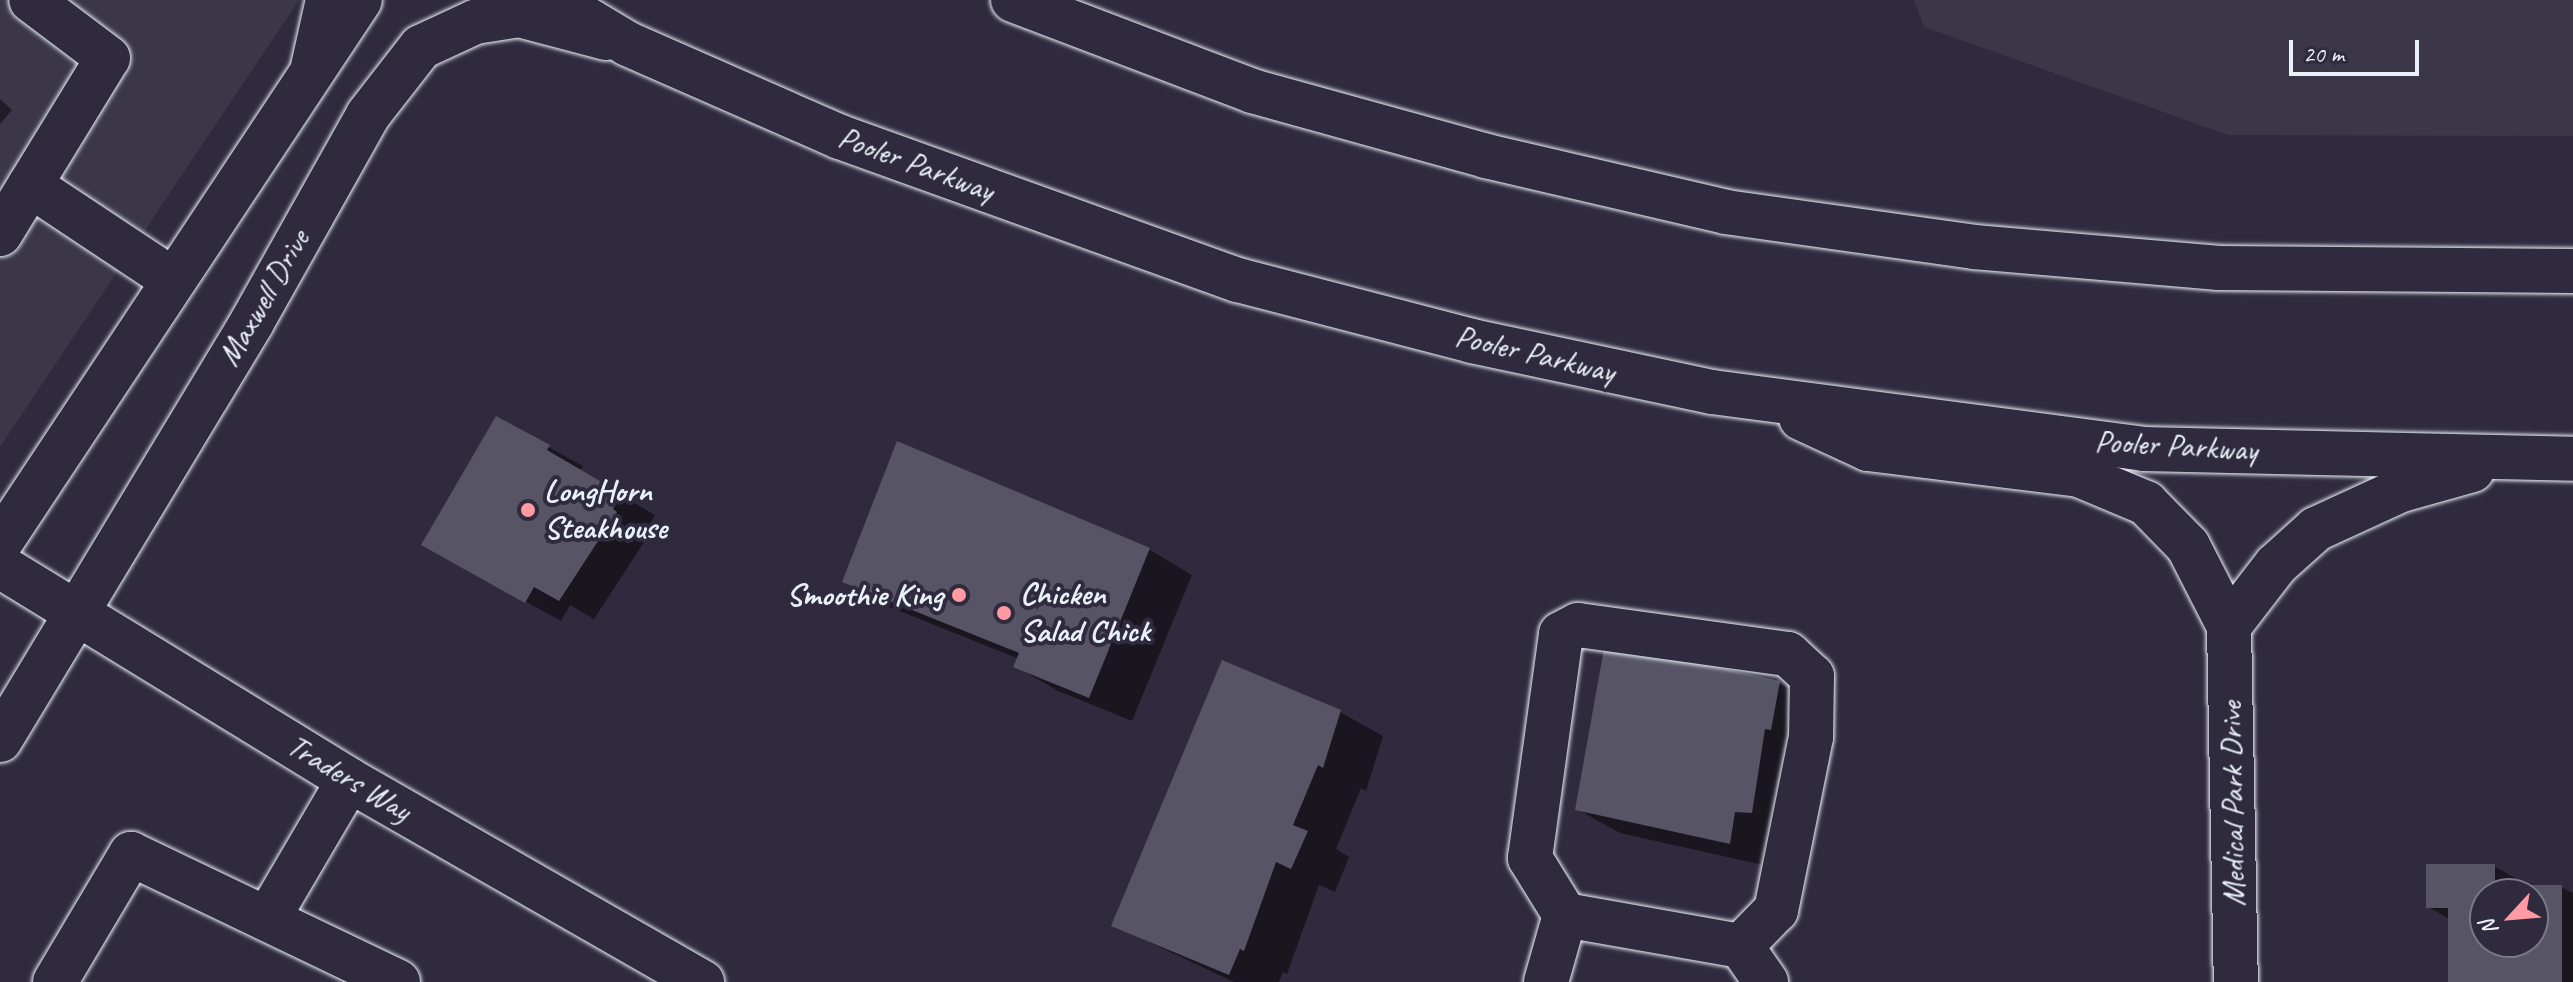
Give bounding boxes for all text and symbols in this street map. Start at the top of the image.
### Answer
scale bar [2293,24,2423,74]
text: 20 m [2303,39,2344,69]
street label: Pooler Parkway [833,118,999,210]
street label: Maxwell Drive [210,223,318,373]
street label: Pooler Parkway [1451,317,1619,391]
street label: Pooler Parkway [2094,423,2258,469]
place label: LongHorn Steakhouse [544,473,667,548]
marker: LongHorn Steakhouse [519,501,537,519]
place label: Smoothie King [786,576,943,614]
place label: Chicken Salad Chick [1020,576,1149,651]
marker: Smoothie King [950,586,968,604]
marker: Chicken Salad Chick [995,604,1013,622]
street label: Medical Park Drive [2212,701,2254,907]
street label: Traders Way [280,726,418,830]
north arrow [2469,878,2549,958]
text: N [2474,915,2505,940]

